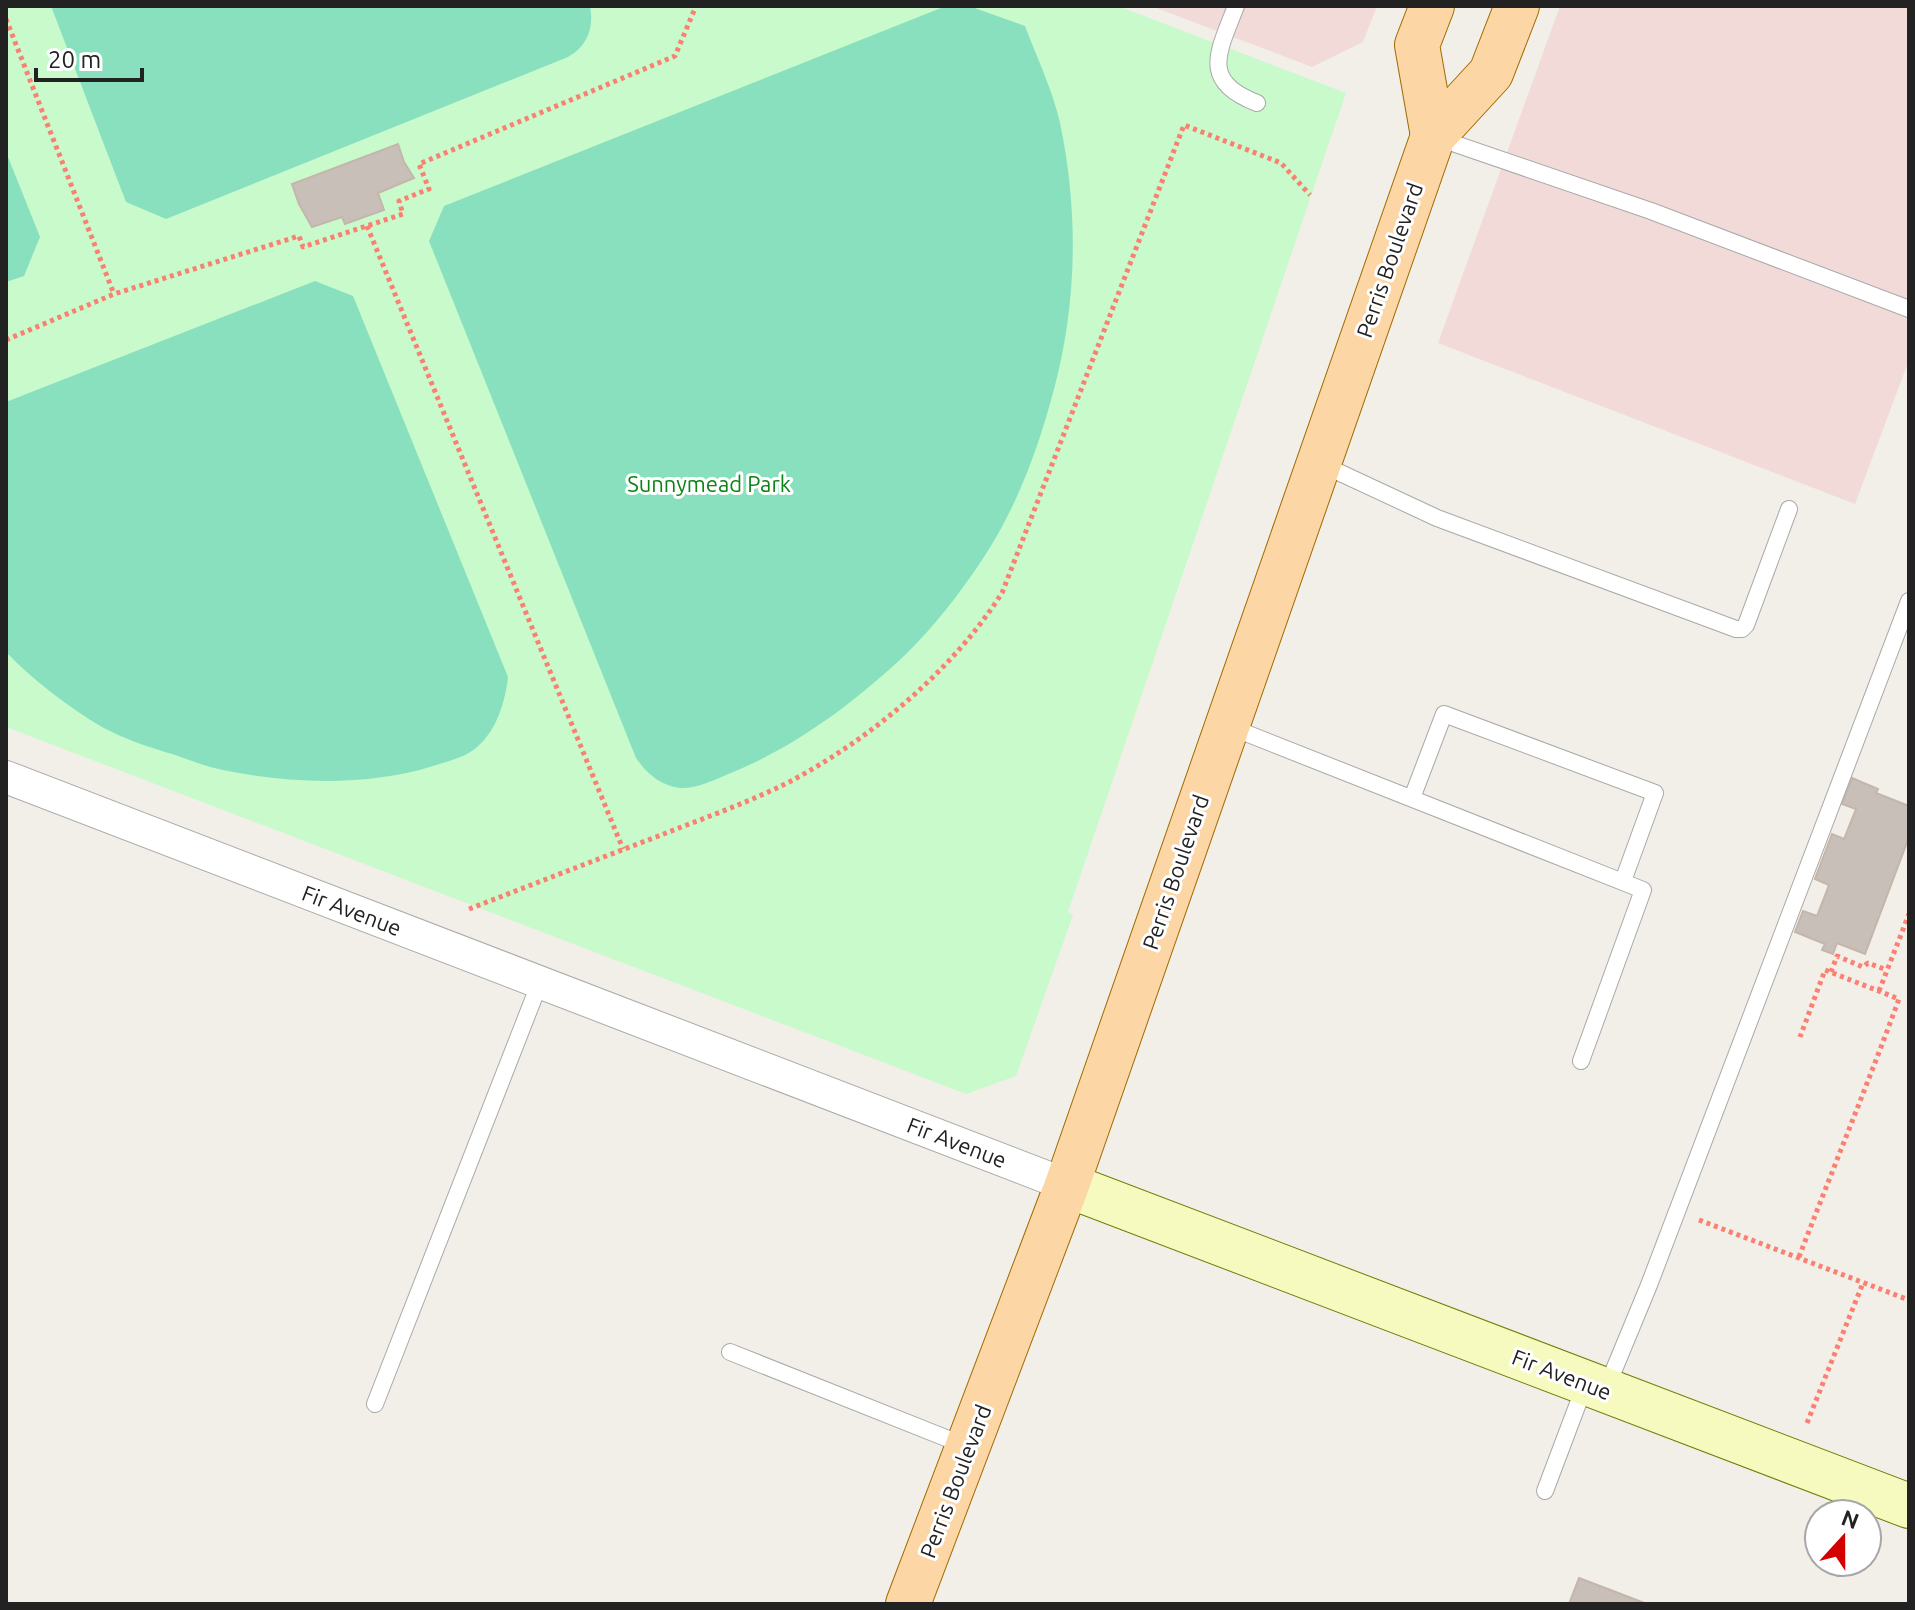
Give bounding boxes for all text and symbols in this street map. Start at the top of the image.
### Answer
scale bar [36,32,142,82]
text: 20 m [48,46,101,73]
street label: Perris Boulevard [1351,179,1427,341]
park label: Sunnymead Park [627,471,791,496]
street label: Perris Boulevard [1137,791,1213,953]
street label: Fir Avenue [299,880,405,940]
street label: Fir Avenue [904,1112,1010,1172]
street label: Fir Avenue [1509,1344,1615,1404]
street label: Perris Boulevard [914,1401,996,1561]
north arrow [1803,1498,1883,1578]
text: N [1838,1504,1862,1533]

